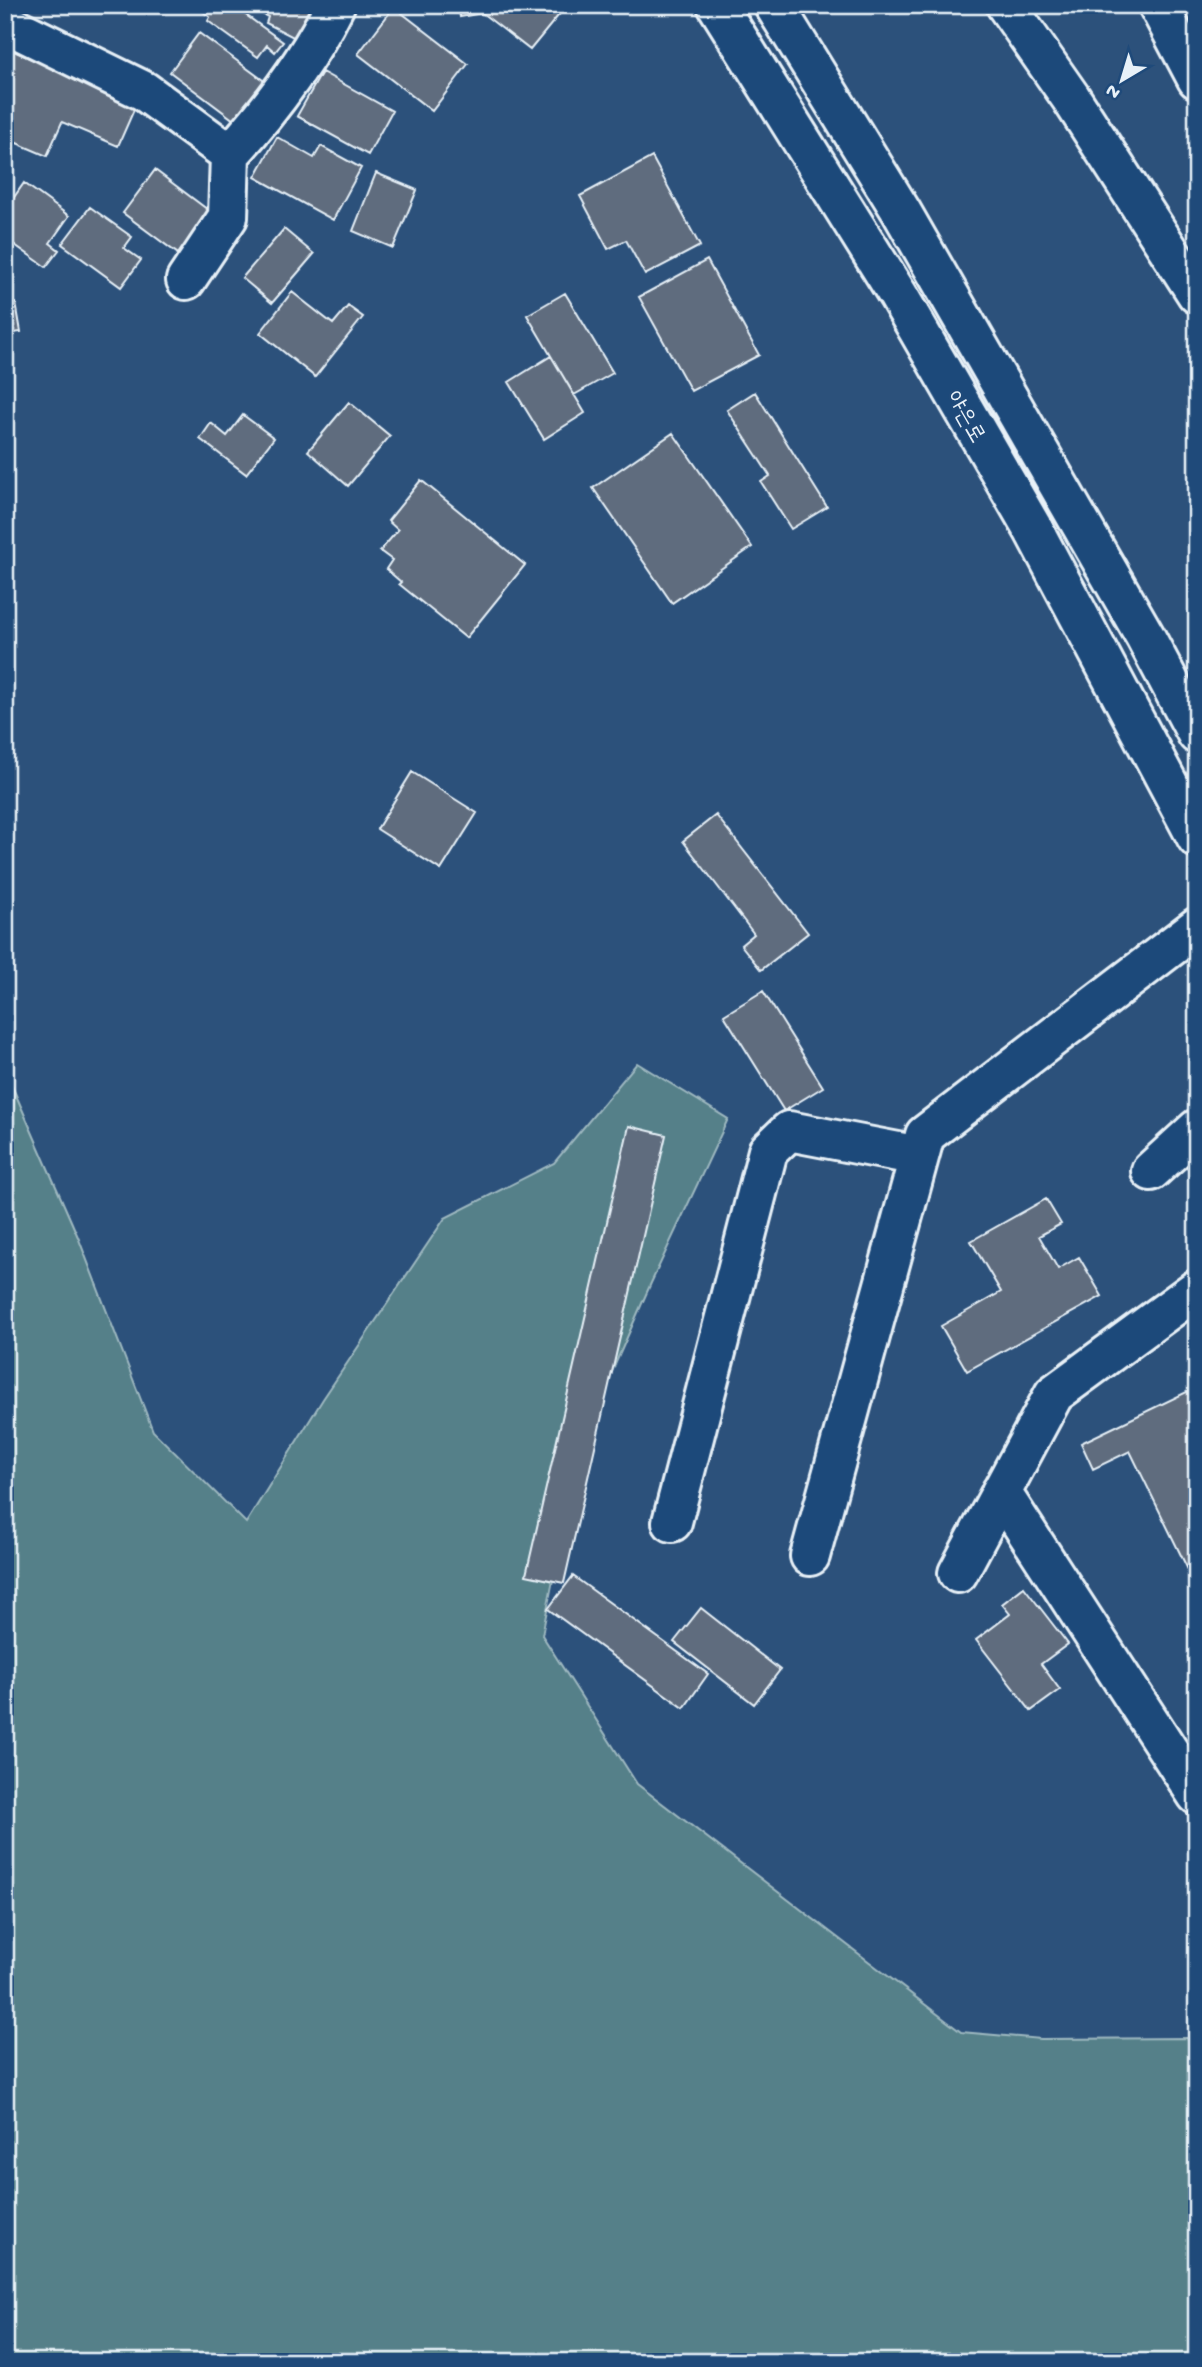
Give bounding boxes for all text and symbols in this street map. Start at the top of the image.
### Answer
north arrow [1086,46,1156,116]
text: N [1102,78,1126,104]
street label: 야은로 [938,387,990,449]

